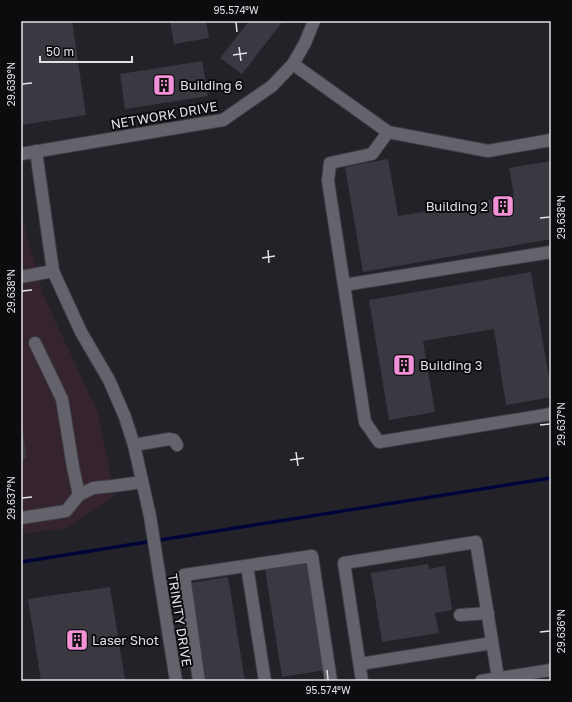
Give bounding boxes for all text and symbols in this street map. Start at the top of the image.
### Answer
text: 95.574°W [213,4,259,16]
scale bar [40,38,132,64]
text: 50 m [46,44,74,59]
text: 29.639°N [5,62,17,106]
building icon: Building 6 [151,72,177,98]
place label: Building 6 [180,77,243,93]
street label: NETWORK DRIVE [109,98,219,132]
building icon: Building 2 [490,193,516,219]
text: 29.638°N [555,195,567,239]
place label: Building 2 [426,198,488,214]
text: 29.638°N [5,269,17,313]
building icon: Building 3 [391,352,417,378]
place label: Building 3 [420,357,482,373]
text: 29.637°N [555,402,567,446]
text: 29.637°N [5,476,17,520]
street label: TRINITY DRIVE [165,573,195,668]
text: 29.636°N [555,609,567,653]
building icon: Laser Shot [64,627,90,653]
place label: Laser Shot [92,632,159,648]
text: 95.574°W [305,684,351,696]

